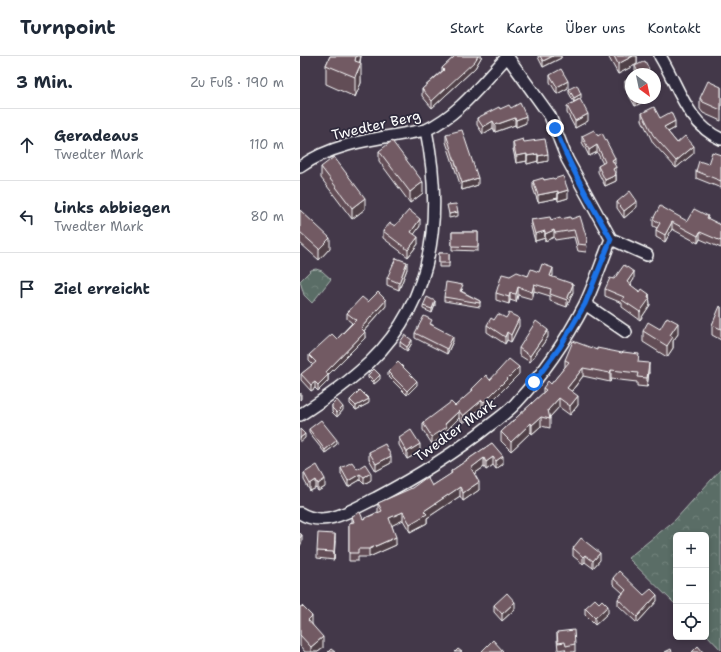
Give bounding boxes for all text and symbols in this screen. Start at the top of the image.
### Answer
text: Turnpoint [20,15,116,40]
text: Start [450,19,484,37]
text: Karte [506,19,543,37]
text: Über uns [565,19,625,37]
text: Kontakt [647,19,701,37]
north arrow [625,68,661,104]
text: 3 Min. [16,71,73,93]
text: Zu Fuß · 190 m [190,74,284,91]
street label: Twedter Berg [330,106,422,144]
route end [546,119,564,137]
text: Geradeaus [54,126,139,146]
icon: ahead [16,134,38,156]
text: 110 m [249,136,284,153]
text: Twedter Mark [54,146,144,163]
text: Links abbiegen [54,198,170,218]
icon: left [16,206,38,228]
text: 80 m [250,208,284,225]
text: Twedter Mark [54,218,144,235]
icon: arrive [16,278,38,300]
text: Ziel erreicht [54,279,150,299]
route start [525,373,543,391]
street label: Twedter Mark [411,394,499,466]
map controls [673,532,709,640]
button: + [673,532,709,568]
button: − [673,568,709,604]
button: locate [673,604,709,640]

